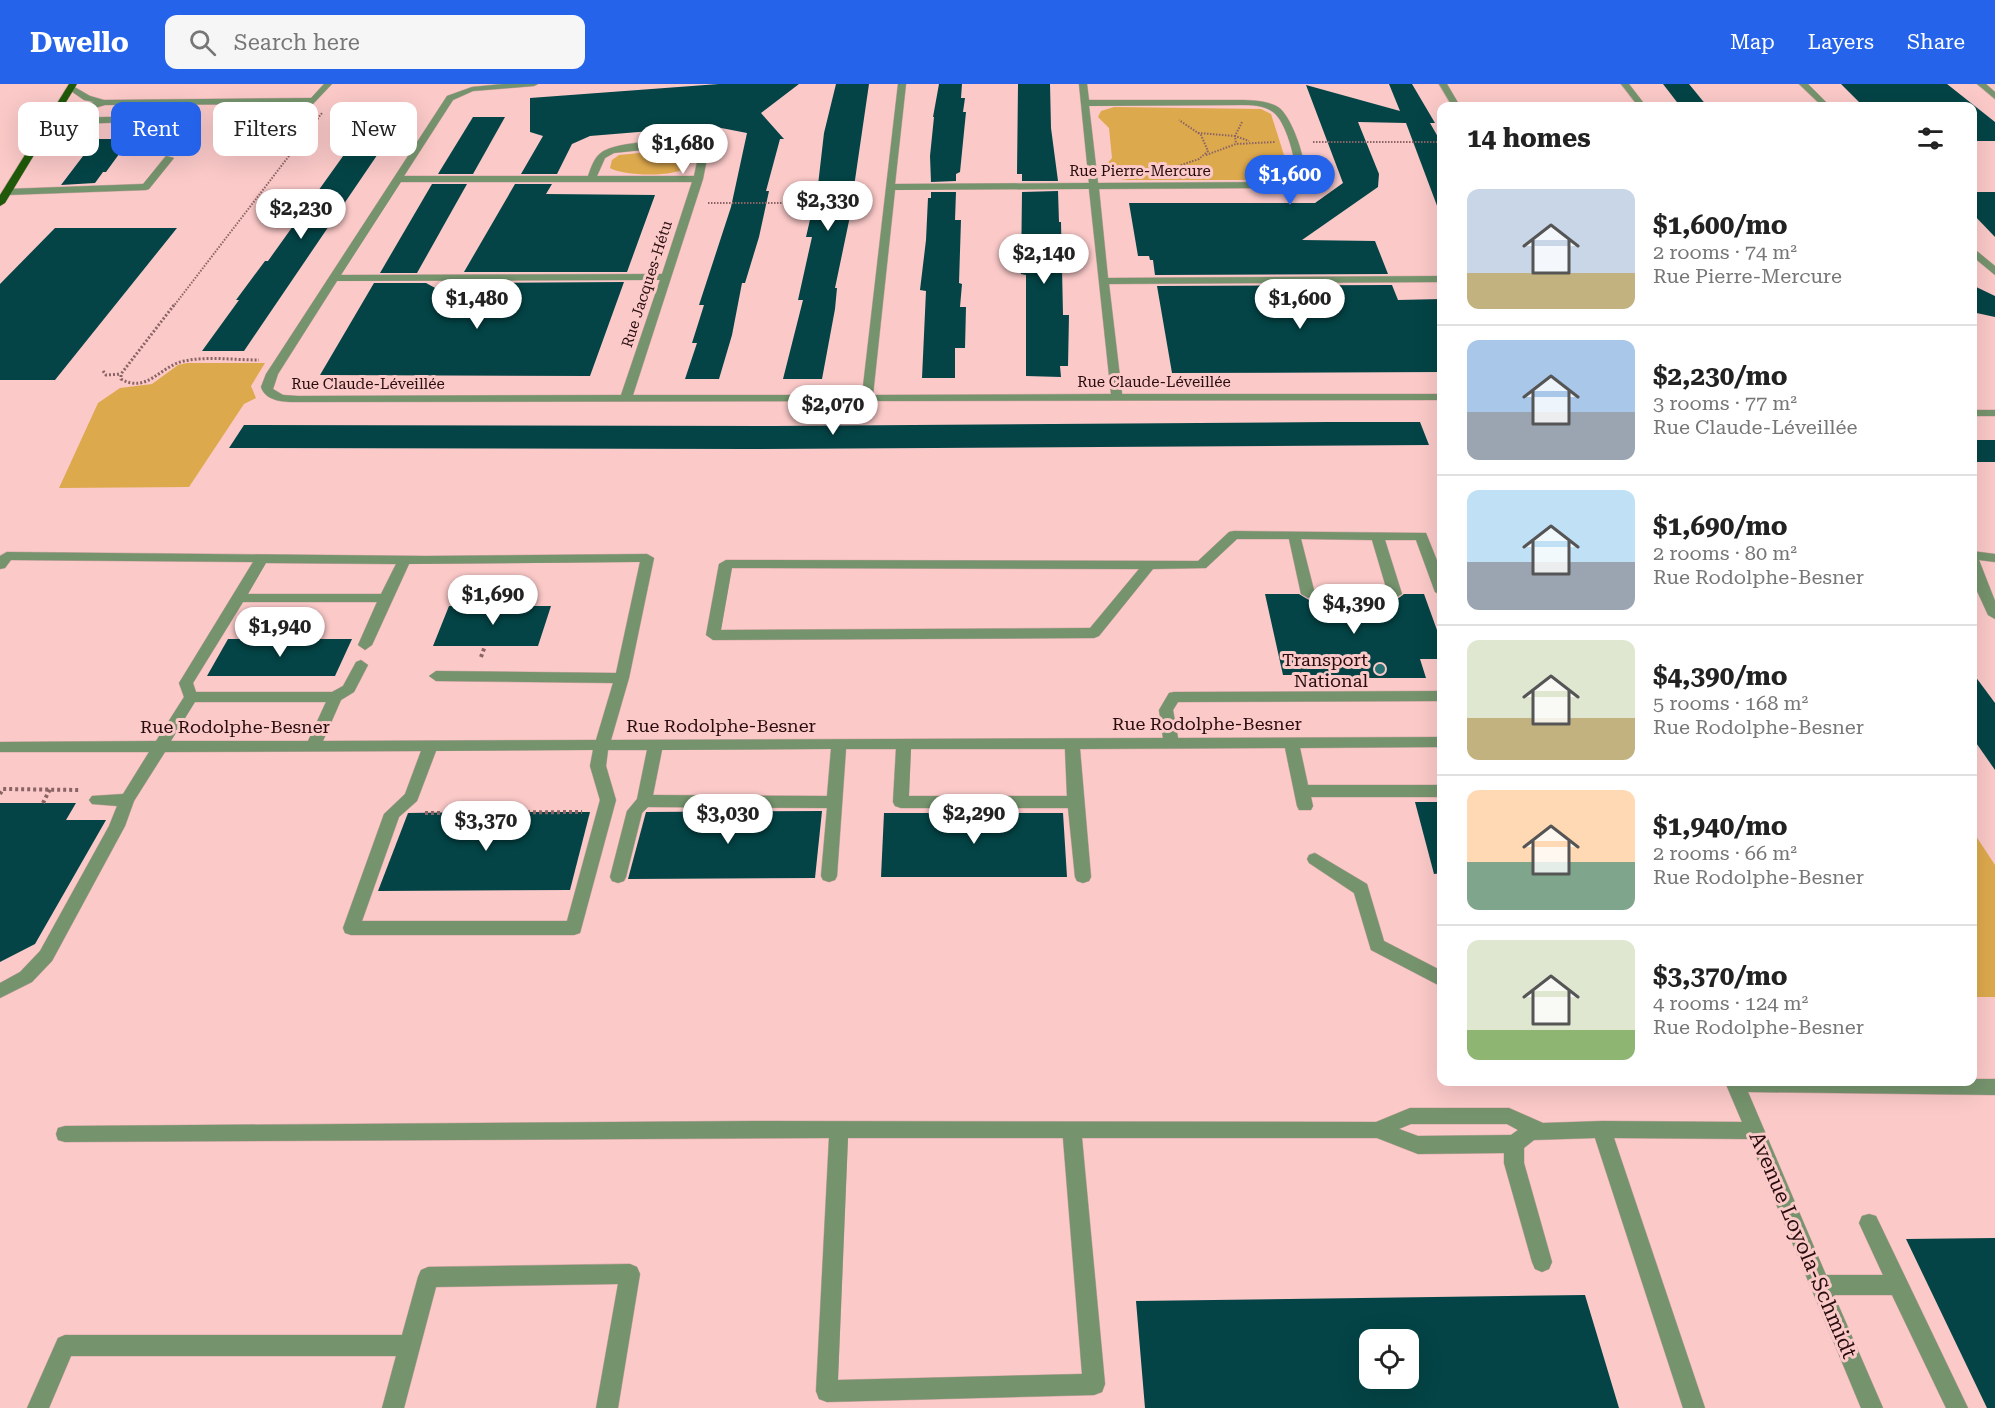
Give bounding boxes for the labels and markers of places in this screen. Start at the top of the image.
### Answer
pin: $1,680 [634,124,732,175]
pin: $1,600 [1241,155,1339,206]
pin: $2,330 [779,181,877,232]
pin: $2,230 [252,189,350,240]
pin: $2,140 [995,234,1093,285]
pin: $1,480 [428,279,526,330]
pin: $1,600 [1251,279,1349,330]
pin: $2,070 [784,385,882,436]
pin: $1,690 [444,575,542,626]
pin: $4,390 [1305,584,1403,635]
pin: $1,940 [231,607,329,658]
place label: Transport National [1282,649,1368,691]
marker: Transport National [1373,662,1387,676]
pin: $3,030 [679,794,777,845]
pin: $2,290 [925,794,1023,845]
pin: $3,370 [437,801,535,852]

